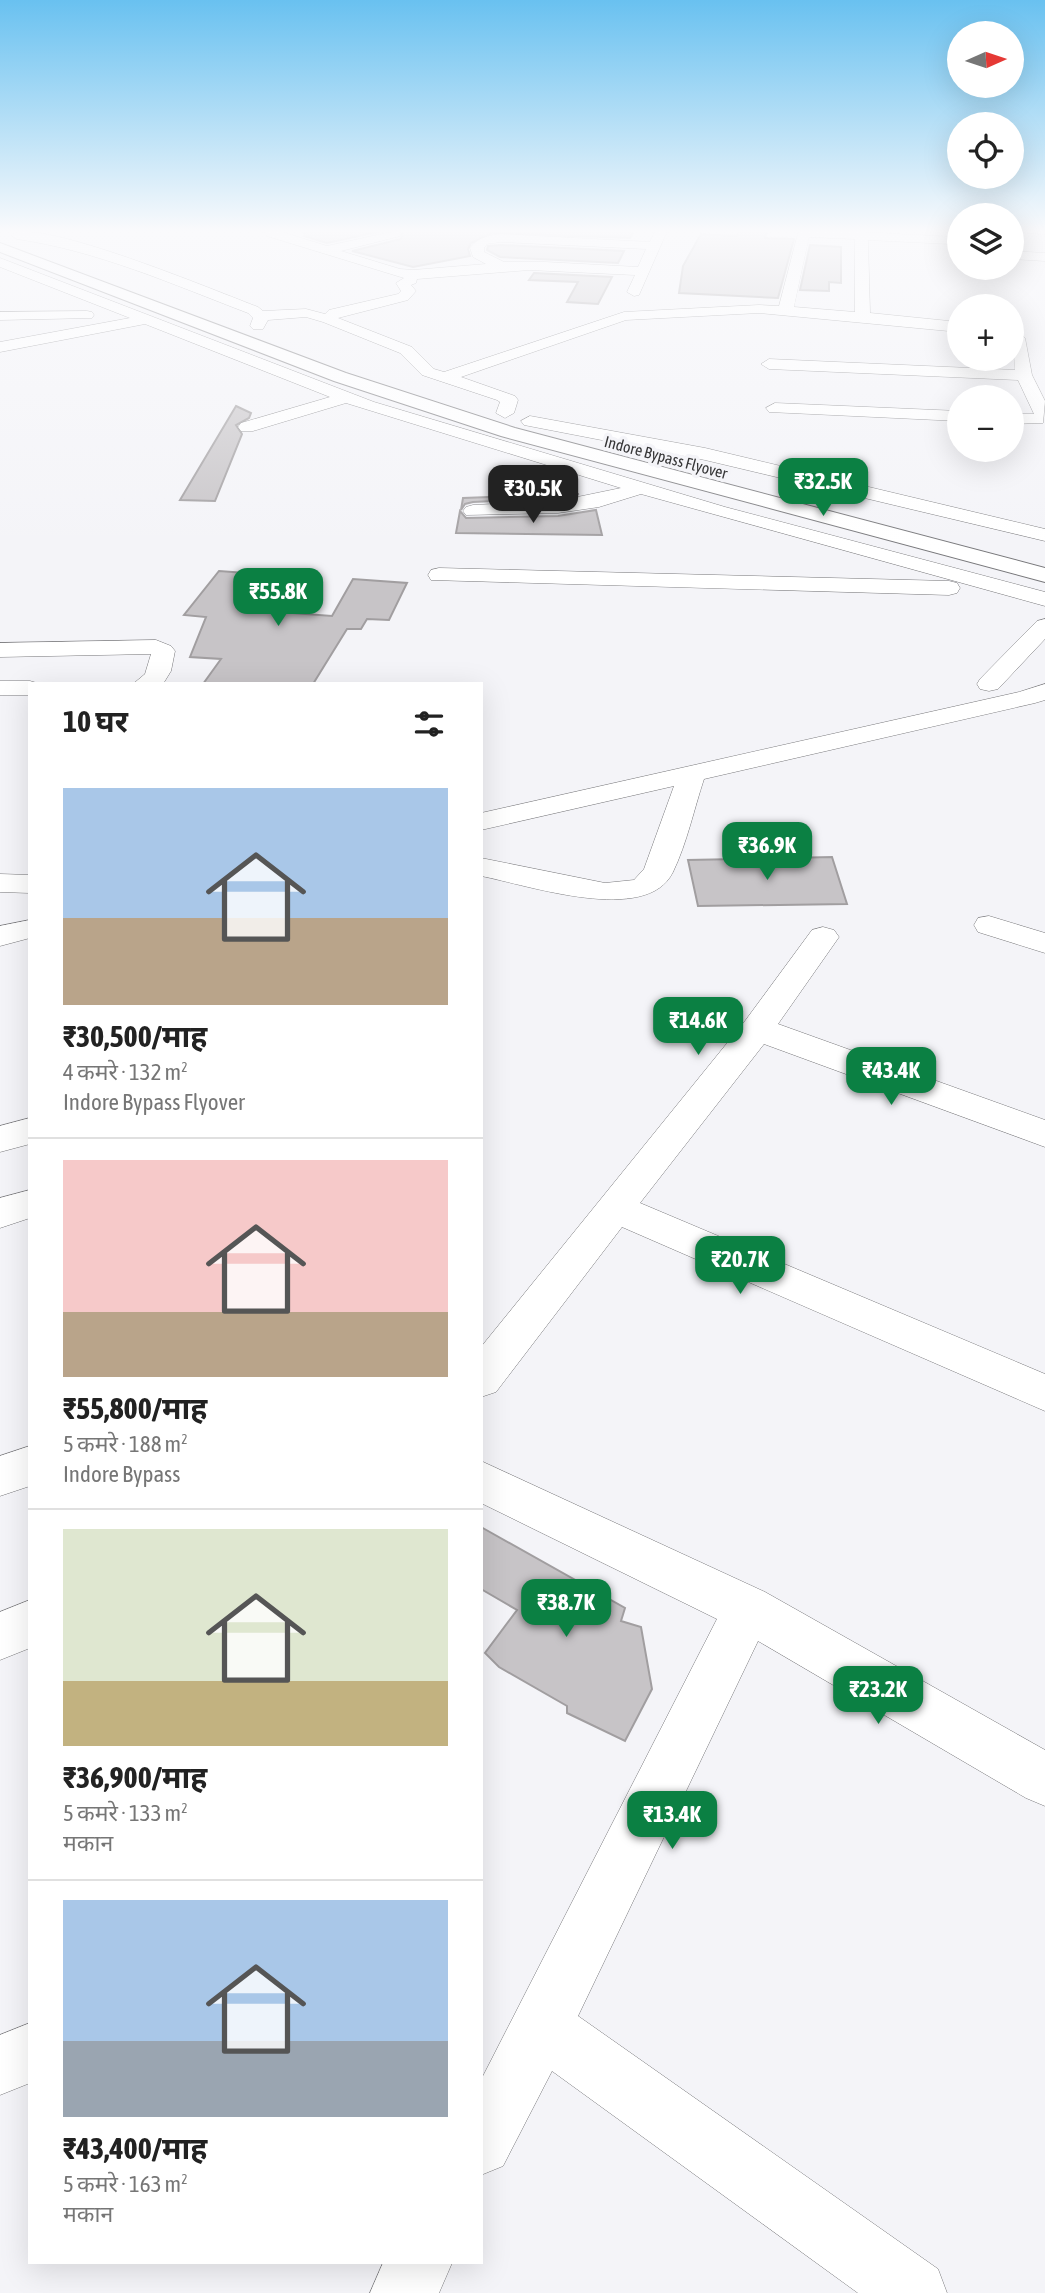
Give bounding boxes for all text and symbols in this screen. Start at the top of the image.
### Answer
north arrow [947,21,1024,98]
map controls [947,21,1024,462]
button: locate [947,112,1024,189]
button: layers [947,203,1024,280]
button: + [947,294,1024,371]
button: − [947,385,1024,462]
street label: Indore Bypass Flyover [602,432,730,483]
pin: ₹32.5K [766,458,880,518]
pin: ₹30.5K [476,466,590,525]
text: ₹32.5K [794,468,852,494]
text: ₹30.5K [504,475,562,501]
pin: ₹55.8K [221,568,335,628]
text: ₹55.8K [249,578,307,604]
text: 10 घर [63,704,128,738]
icon: filters [410,705,448,743]
pin: ₹36.9K [710,822,824,882]
text: ₹36.9K [738,832,796,858]
icon: home [193,834,319,960]
pin: ₹14.6K [641,998,755,1057]
text: ₹14.6K [669,1007,727,1033]
text: ₹30,500/माह [63,1019,207,1053]
pin: ₹43.4K [834,1048,948,1107]
text: ₹43.4K [862,1057,920,1083]
text: 4 कमरे · 132 m² [63,1059,188,1085]
text: Indore Bypass Flyover [63,1089,245,1115]
icon: home [193,1206,319,1332]
pin: ₹20.7K [683,1236,797,1296]
text: ₹20.7K [711,1246,769,1272]
text: ₹55,800/माह [63,1391,207,1425]
text: 5 कमरे · 188 m² [63,1431,188,1457]
text: Indore Bypass [63,1461,180,1487]
icon: home [193,1575,319,1701]
pin: ₹38.7K [509,1580,623,1639]
text: ₹38.7K [537,1589,595,1615]
pin: ₹23.2K [821,1666,935,1726]
text: ₹23.2K [849,1676,907,1702]
text: ₹36,900/माह [63,1760,207,1794]
pin: ₹13.4K [615,1792,729,1851]
text: 5 कमरे · 133 m² [63,1800,188,1826]
text: ₹13.4K [643,1801,701,1827]
text: मकान [63,1830,113,1856]
icon: home [193,1946,319,2072]
text: ₹43,400/माह [63,2131,207,2165]
text: 5 कमरे · 163 m² [63,2171,188,2197]
text: मकान [63,2201,113,2227]

